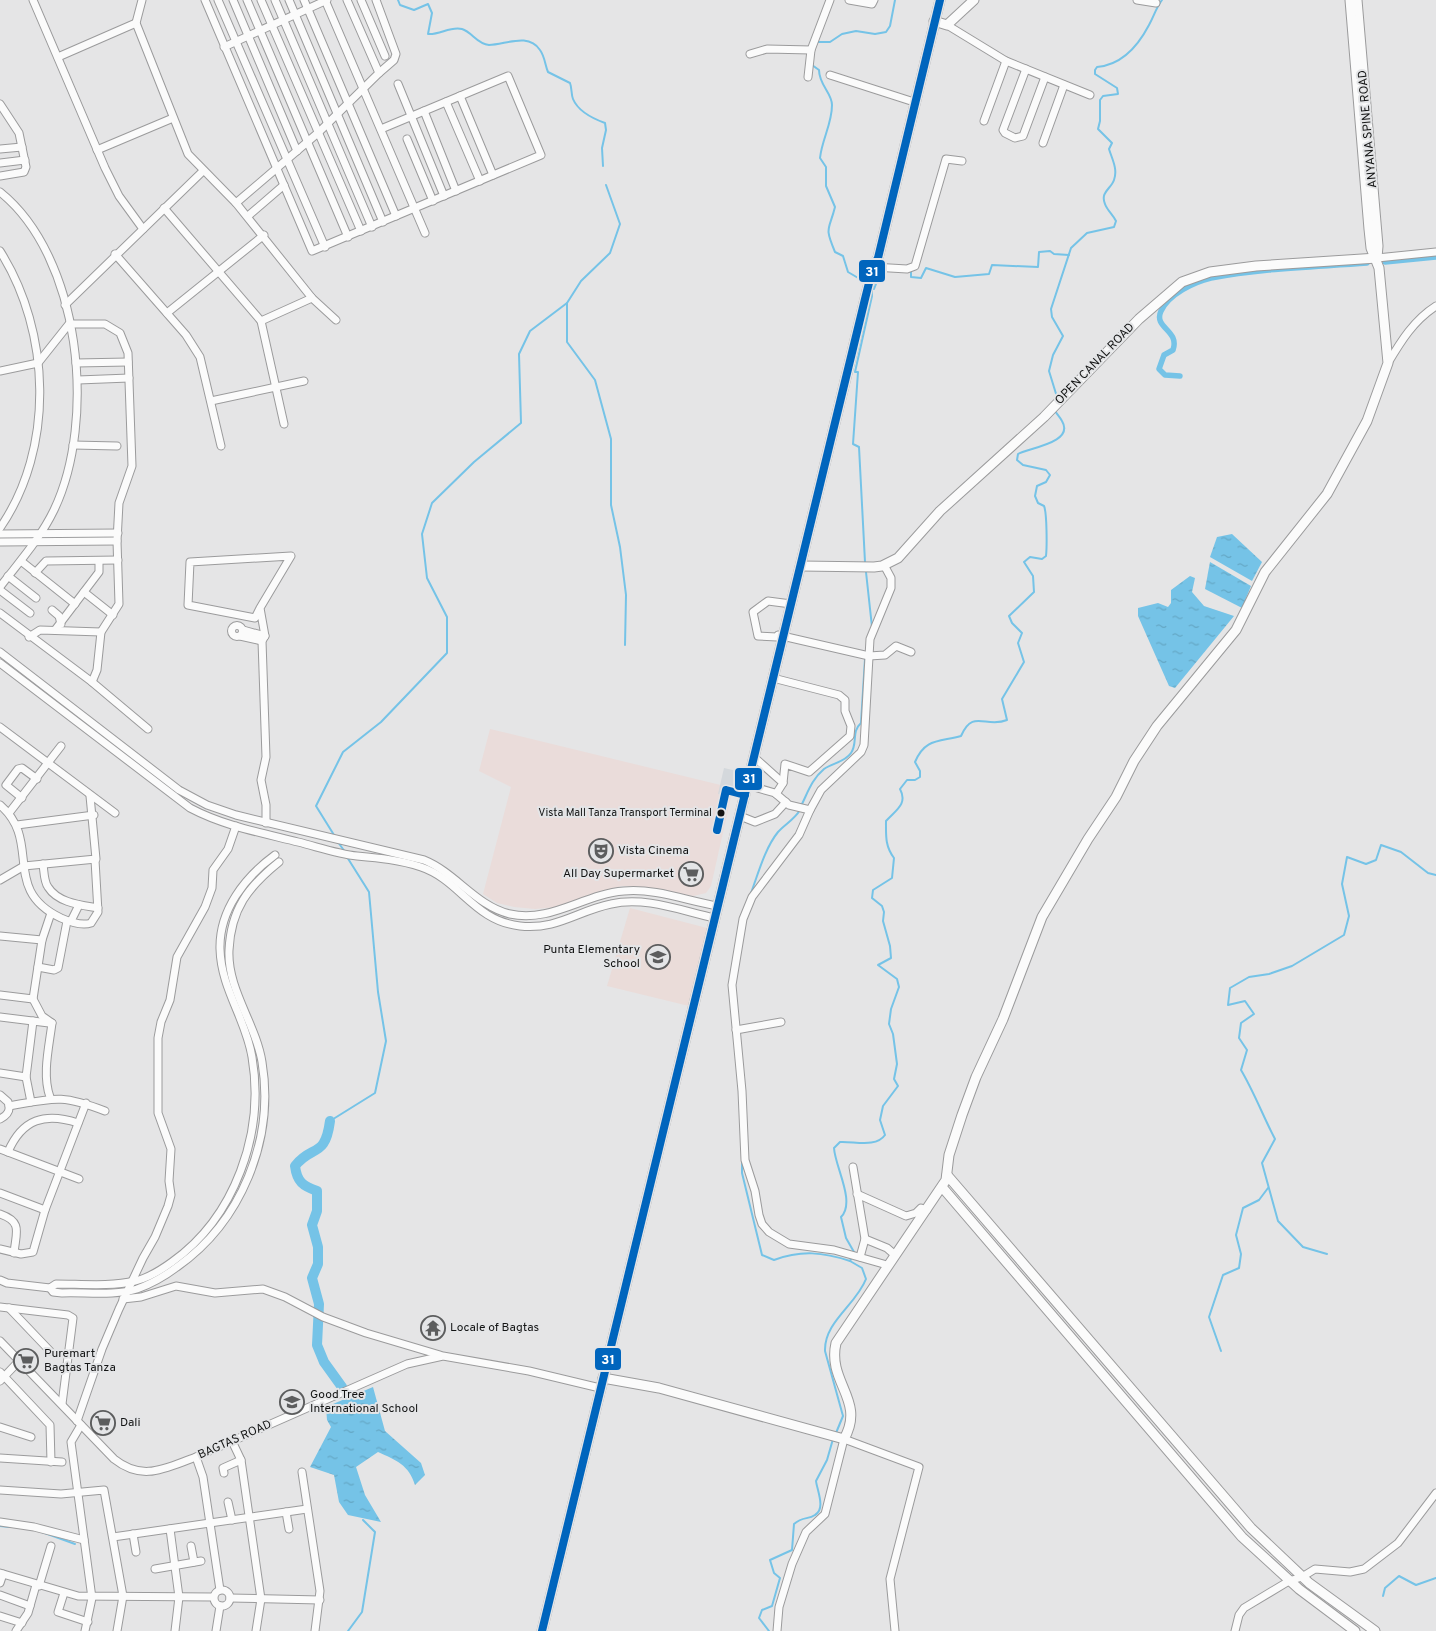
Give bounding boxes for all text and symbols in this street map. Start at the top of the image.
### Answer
street label: ANYANA SPINE ROAD [1355,69,1381,189]
line badge: 31 [858,259,886,283]
text: 31 [865,264,879,281]
street label: OPEN CANAL ROAD [1052,320,1138,408]
line badge: 31 [734,767,763,791]
text: 31 [742,771,756,788]
place label: Vista Mall Tanza Transport Terminal [538,806,712,820]
marker: Vista Mall Tanza Transport Terminal [716,808,726,818]
theatre icon: Vista Cinema [588,838,614,864]
place label: Vista Cinema [618,843,689,859]
supermarket icon: All Day Supermarket [678,861,704,887]
place label: All Day Supermarket [563,866,674,882]
place label: Punta Elementary School [543,942,640,972]
school or university icon: Punta Elementary School [645,944,671,970]
temple icon: Locale of Bagtas [420,1315,446,1341]
place label: Locale of Bagtas [450,1320,539,1336]
place label: Puremart Bagtas Tanza [44,1346,116,1376]
line badge: 31 [594,1347,622,1371]
supermarket icon: Puremart Bagtas Tanza [13,1348,39,1374]
text: 31 [601,1352,615,1369]
place label: Good Tree International School [310,1387,418,1417]
school or university icon: Good Tree International School [279,1389,305,1415]
supermarket icon: Dali [90,1410,116,1436]
place label: Dali [120,1415,140,1431]
street label: BAGTAS ROAD [196,1417,274,1463]

